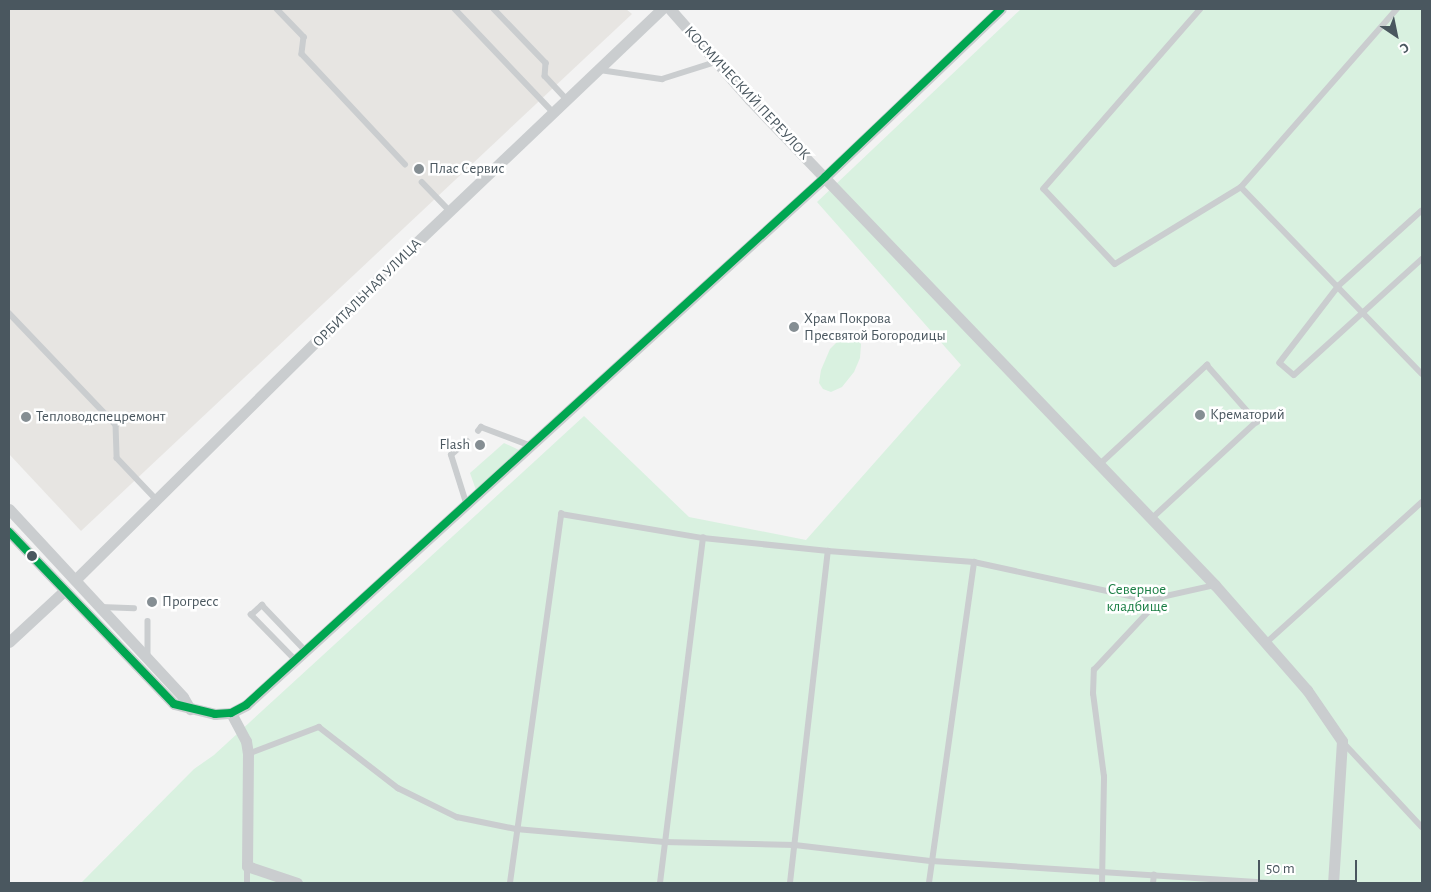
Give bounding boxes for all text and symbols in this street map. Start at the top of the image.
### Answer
north arrow [1371,10,1421,60]
street label: КОСМИЧЕСКИЙ ПЕРЕУЛОК [680,22,814,164]
text: С [1397,39,1412,55]
place label: Плас Сервис [429,160,505,178]
marker: Плас Сервис [413,163,425,175]
street label: ОРБИТАЛЬНАЯ УЛИЦА [309,235,425,351]
place label: Храм Покрова Пресвятой Богородицы [804,309,946,344]
marker: Храм Покрова Пресвятой Богородицы [788,321,800,333]
place label: Крематорий [1210,406,1285,424]
place label: Тепловодспецремонт [36,408,165,426]
marker: Крематорий [1194,409,1206,421]
marker: Тепловодспецремонт [20,411,32,423]
place label: Flash [440,436,470,454]
marker: Flash [474,439,486,451]
unlabelled marker [27,551,37,561]
park label: Северное кладбище [1106,580,1168,615]
place label: Прогресс [162,593,218,611]
marker: Прогресс [146,596,158,608]
scale bar [1261,850,1360,882]
text: 50 m [1266,861,1295,876]

